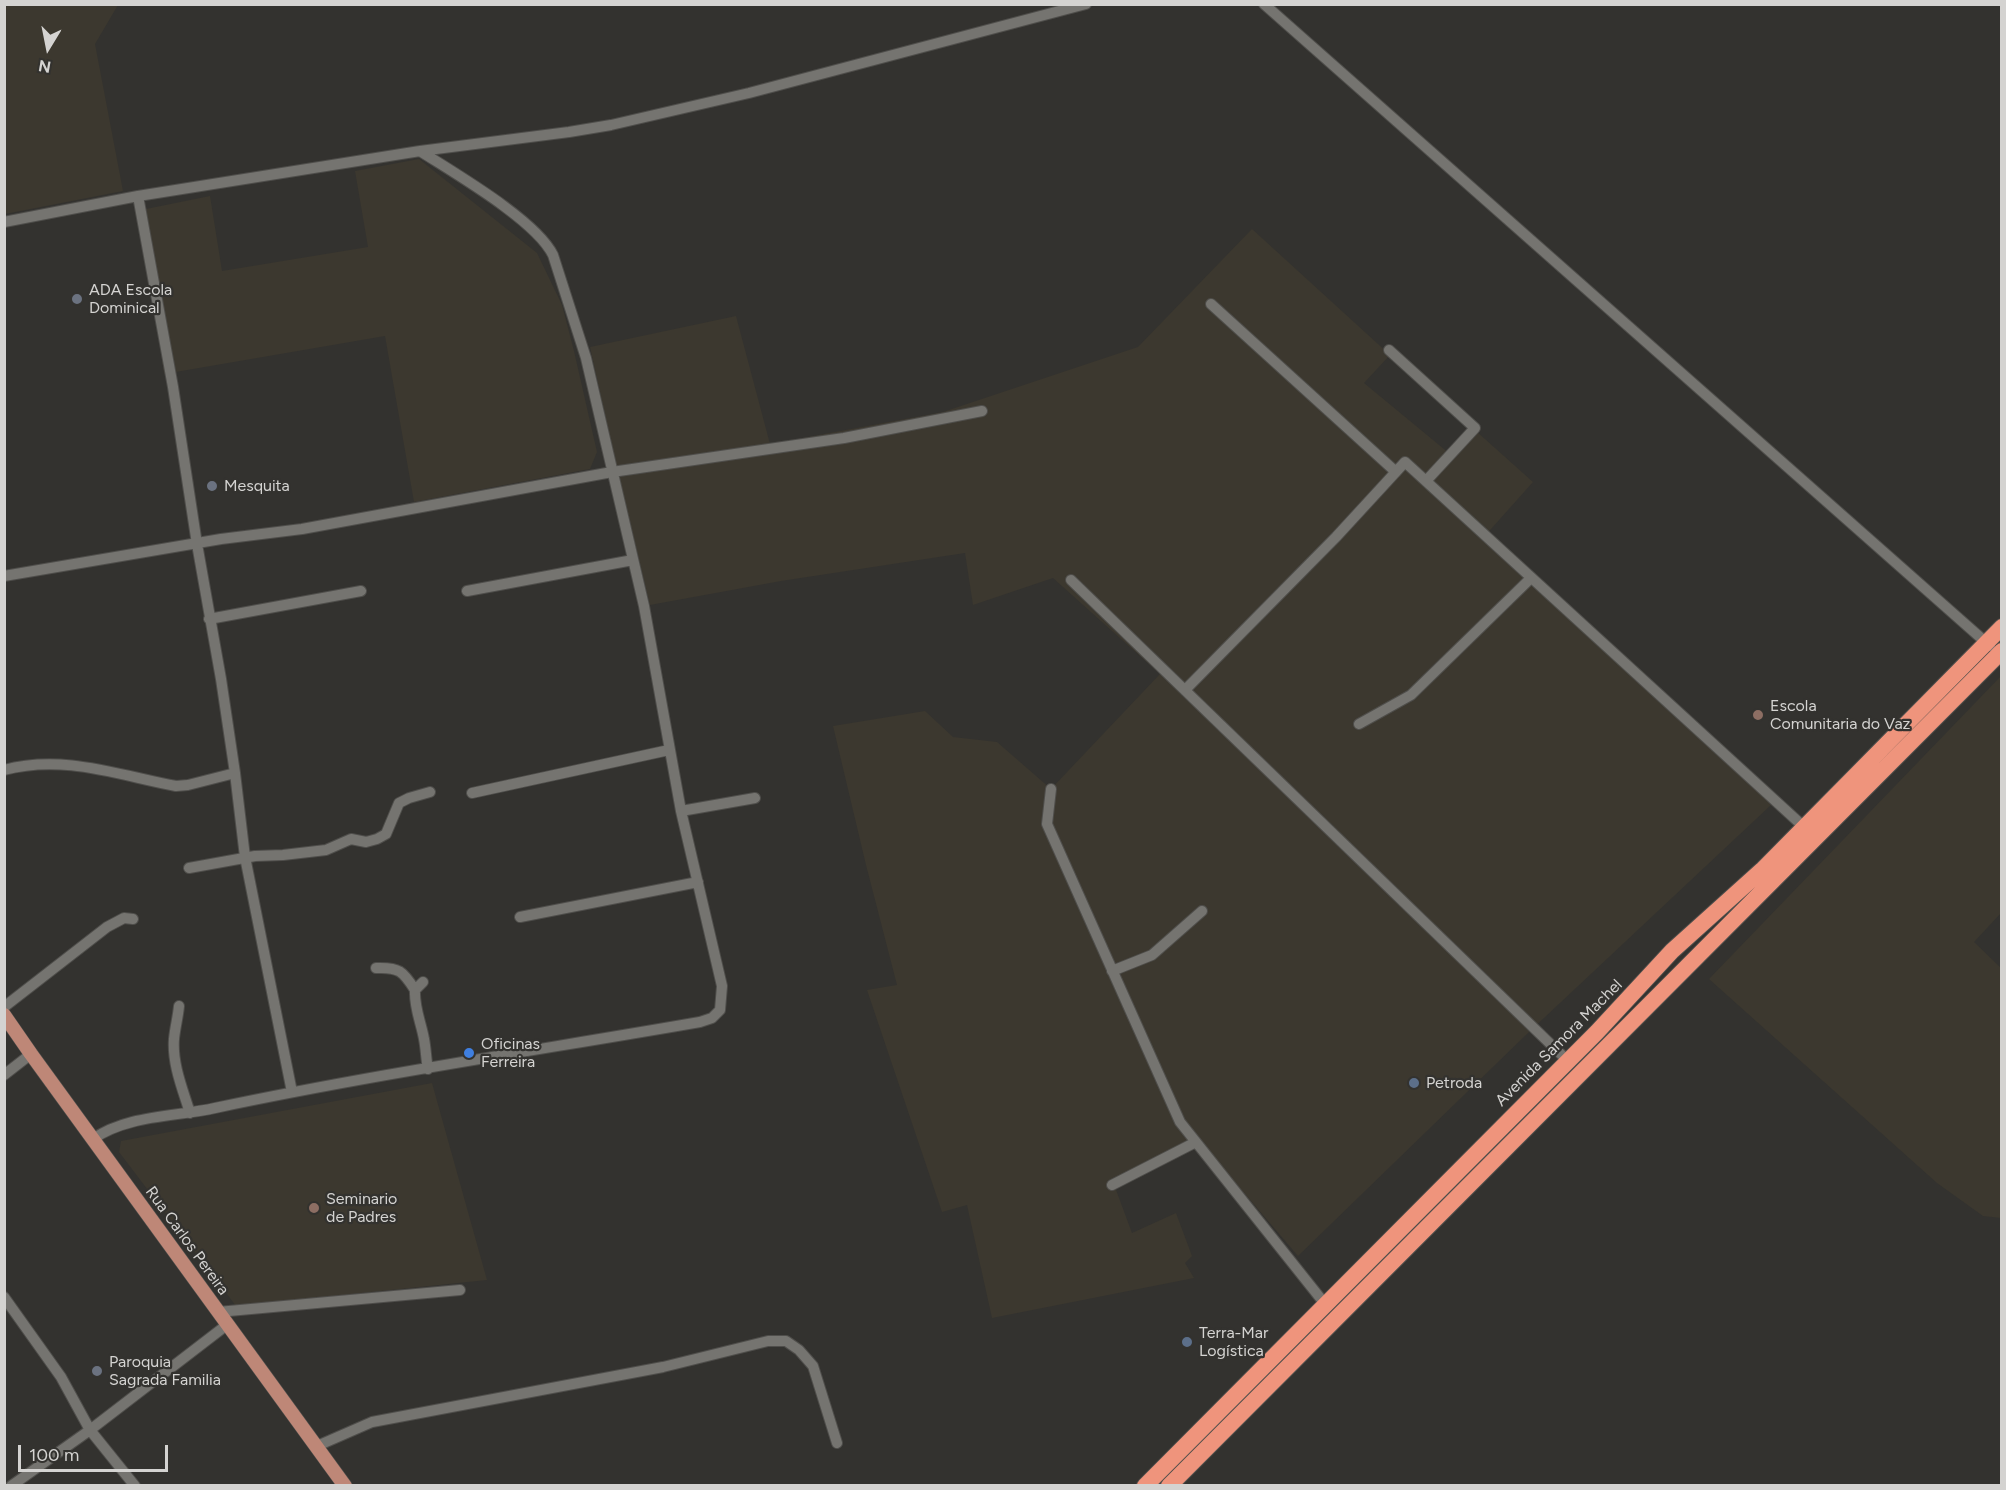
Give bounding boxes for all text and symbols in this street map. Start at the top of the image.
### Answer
north arrow [18,18,78,78]
text: N [37,56,53,77]
place label: ADA Escola Dominical [89,280,172,318]
marker: ADA Escola Dominical [70,292,84,306]
place label: Mesquita [224,476,290,496]
marker: Mesquita [205,479,219,493]
place label: Escola Comunitaria do Vaz [1770,696,1910,734]
marker: Escola Comunitaria do Vaz [1751,708,1765,722]
street label: Avenida Samora Machel [1492,976,1626,1110]
place label: Oficinas Ferreira [481,1034,540,1072]
marker: Oficinas Ferreira [462,1046,476,1060]
place label: Petroda [1426,1073,1482,1093]
marker: Petroda [1407,1076,1421,1090]
street label: Rua Carlos Pereira [141,1183,233,1299]
place label: Seminario de Padres [326,1189,397,1227]
marker: Seminario de Padres [307,1201,321,1215]
place label: Terra-Mar Logística [1199,1323,1268,1361]
marker: Terra-Mar Logística [1180,1335,1194,1349]
place label: Paroquia Sagrada Familia [109,1352,221,1390]
marker: Paroquia Sagrada Familia [90,1364,104,1378]
scale bar [21,1433,171,1471]
text: 100 m [29,1444,79,1466]

